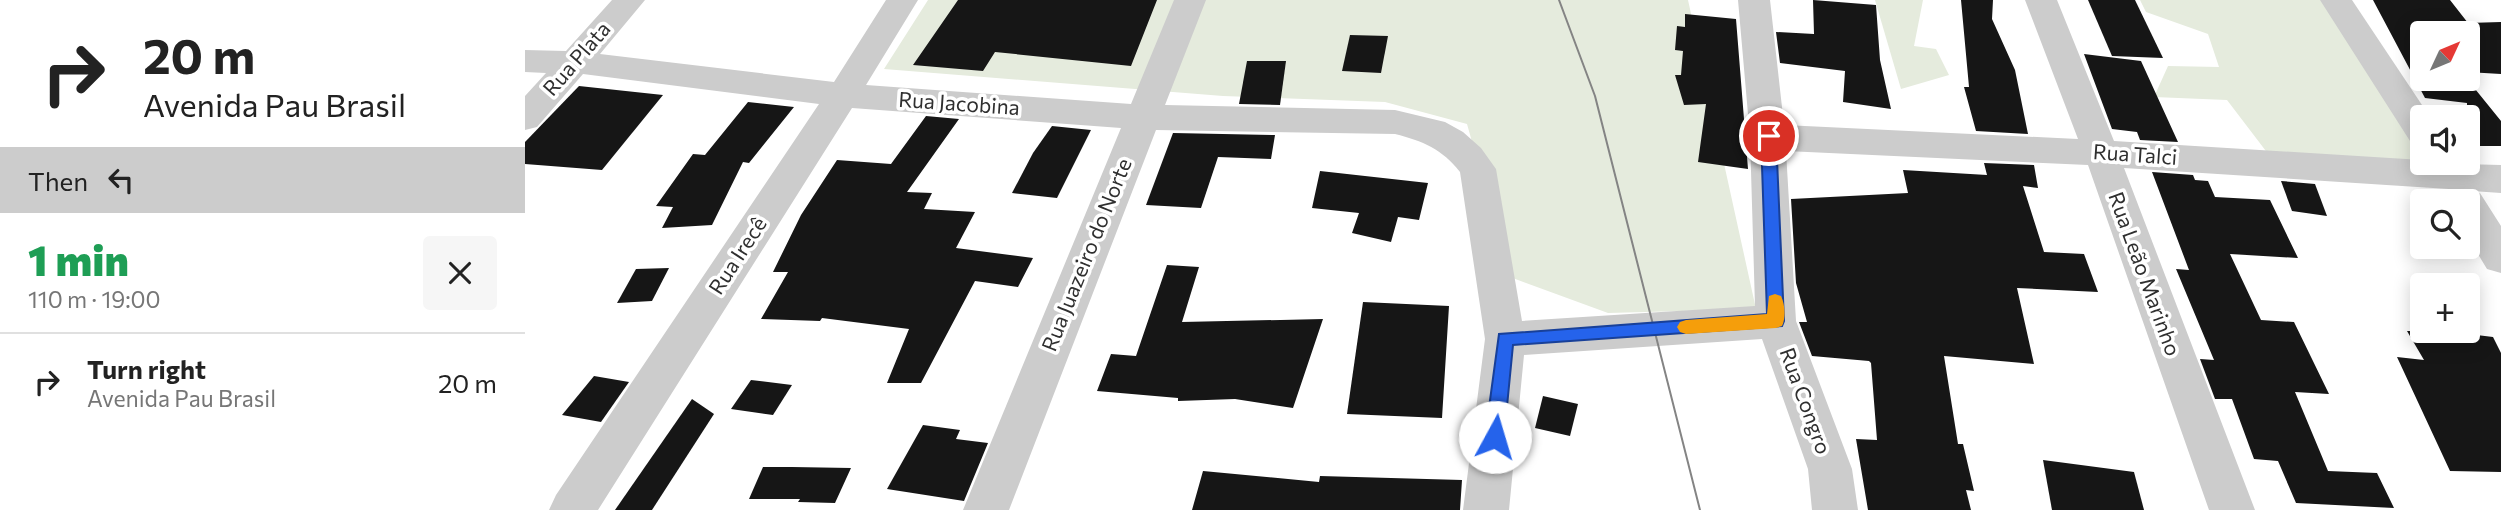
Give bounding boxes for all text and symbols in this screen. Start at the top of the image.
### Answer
street label: Rua Plata [537,16,615,100]
north arrow [2410,21,2480,91]
map controls [2410,21,2480,343]
text: 20 m [143,24,255,84]
icon: right [28,28,119,119]
text: Avenida Pau Brasil [143,84,406,124]
street label: Rua Jacobina [898,86,1021,119]
button: sound [2410,105,2480,175]
pin [1739,106,1799,166]
icon: arrive [1750,117,1788,155]
street label: Rua Talci [2092,138,2178,169]
street label: Rua Juazeiro do Norte [1035,154,1136,355]
icon: left [102,161,140,199]
text: Then [28,165,88,196]
street label: Rua Leão Marinho [2104,188,2187,359]
button: search [2410,189,2480,259]
street label: Rua Irecê [703,212,771,299]
text: 1 min [28,233,129,285]
button: close [423,236,497,310]
button: + [2410,273,2480,343]
text: 110 m · 19:00 [28,285,161,313]
street label: Rua Congro [1776,344,1837,457]
text: Turn right [87,353,206,384]
icon: right [28,363,66,401]
text: 20 m [438,367,497,398]
text: Avenida Pau Brasil [87,384,276,412]
position arrow [1458,400,1532,474]

